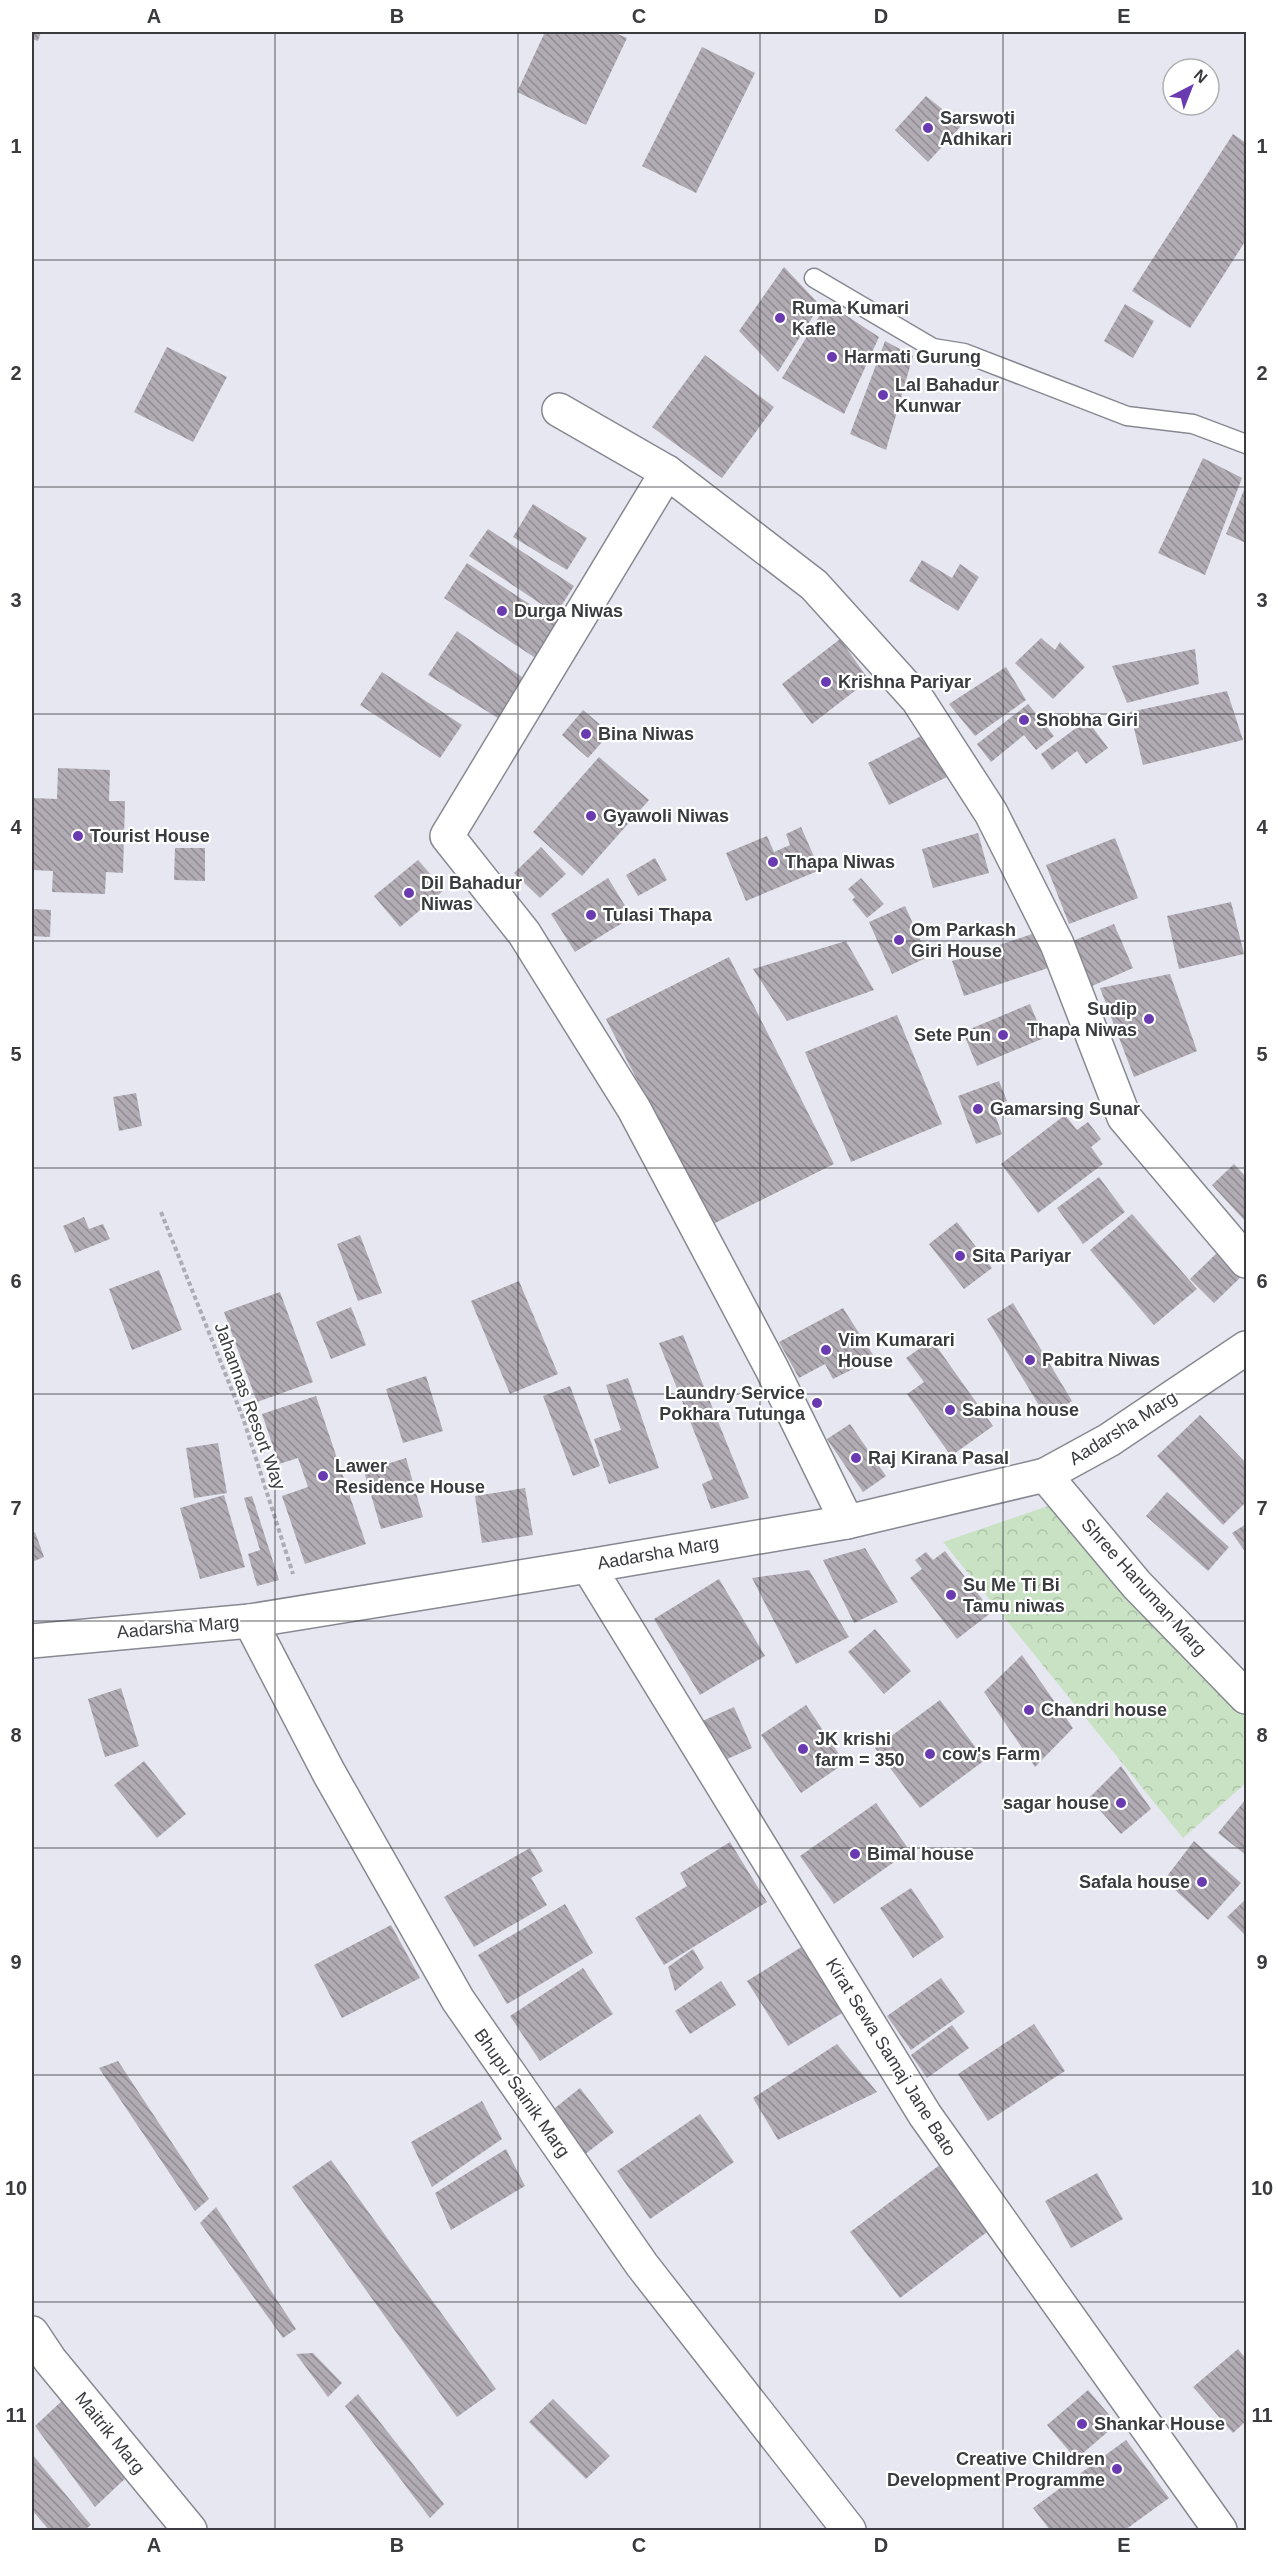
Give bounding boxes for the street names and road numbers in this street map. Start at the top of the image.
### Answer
street label: Jahannas Resort Way [210,1320,290,1492]
street label: Aadarsha Marg [1066,1387,1180,1469]
street label: Shree Hanuman Marg [1077,1515,1211,1659]
street label: Aadarsha Marg [596,1532,720,1574]
street label: Aadarsha Marg [116,1612,240,1642]
street label: Kirat Sewa Samaj Jane Bato [822,1955,960,2159]
street label: Bhupu Sainik Marg [470,2025,574,2161]
street label: Maitrik Marg [71,2388,149,2478]

